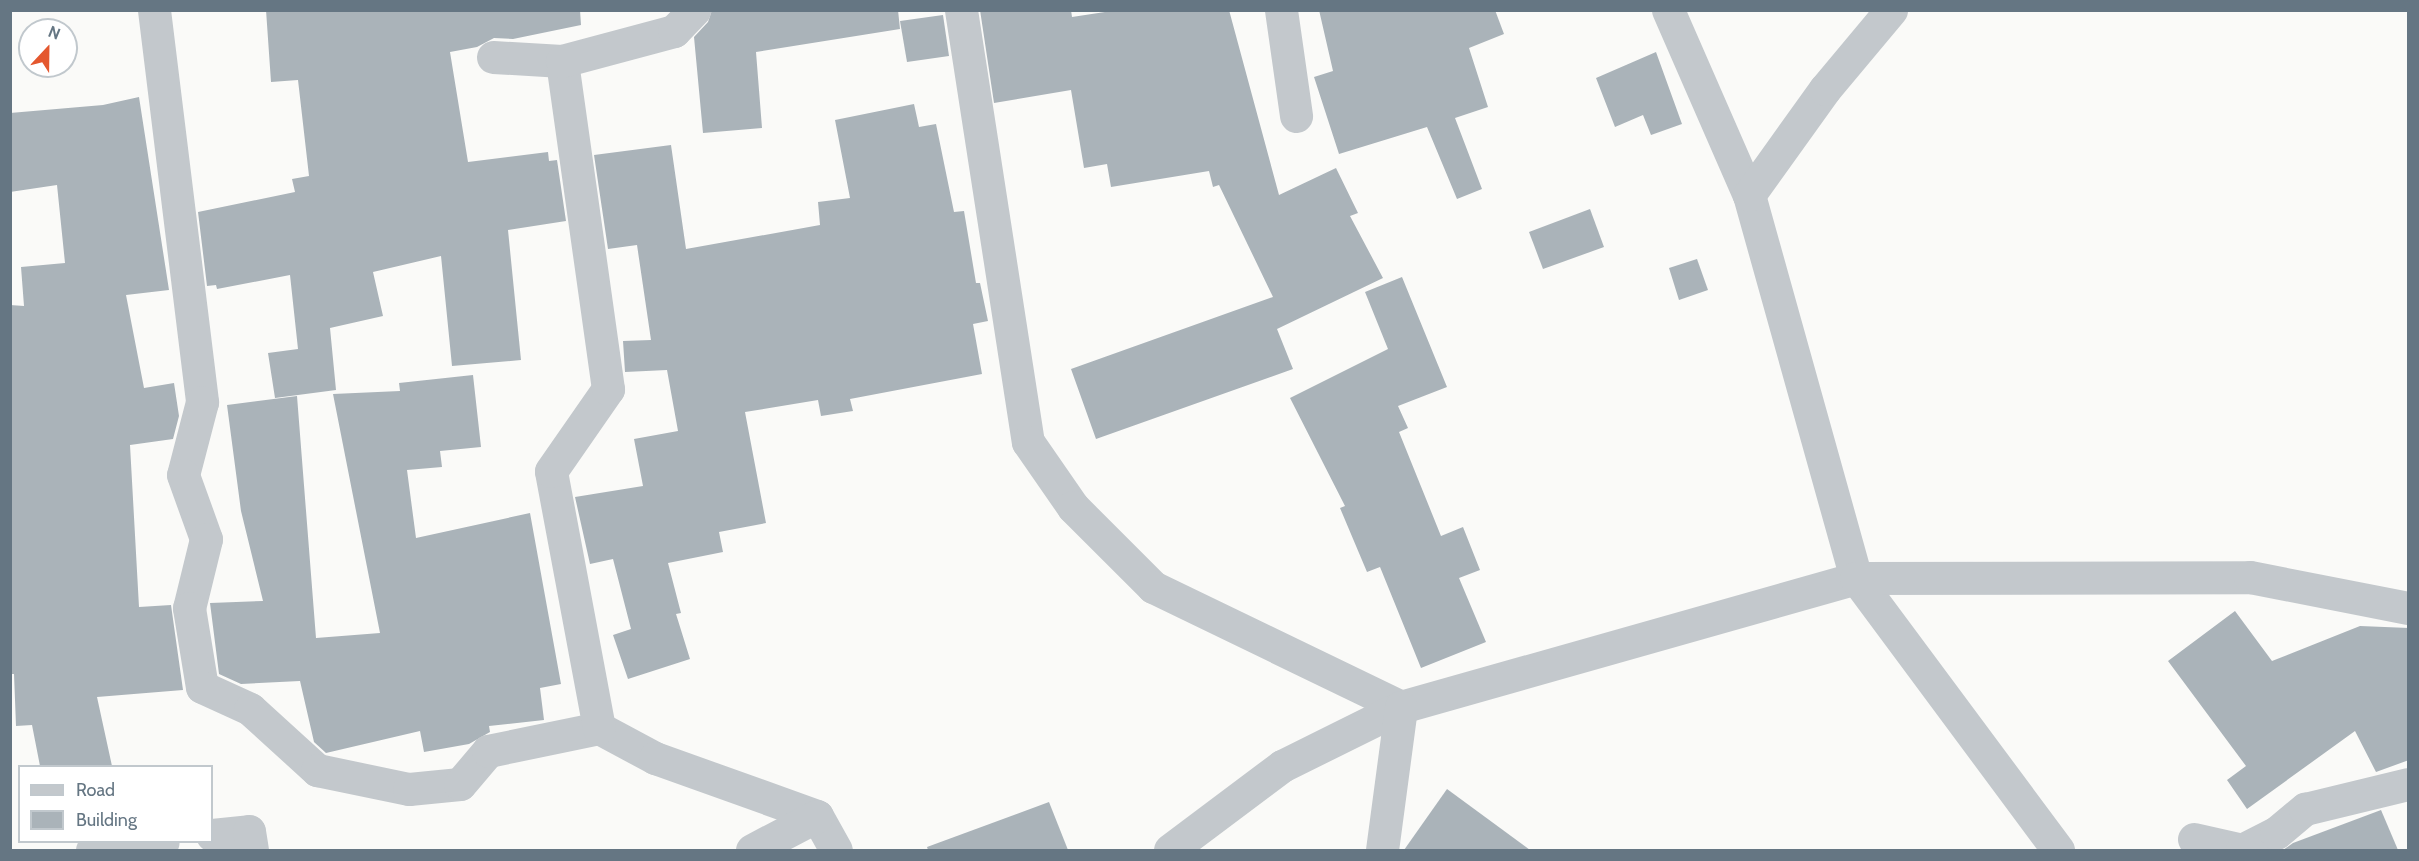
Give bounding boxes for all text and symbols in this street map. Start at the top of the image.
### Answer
north arrow [18,18,78,78]
text: N [45,22,63,44]
legend [18,765,213,843]
text: Road [76,779,115,801]
text: Building [76,809,137,831]

